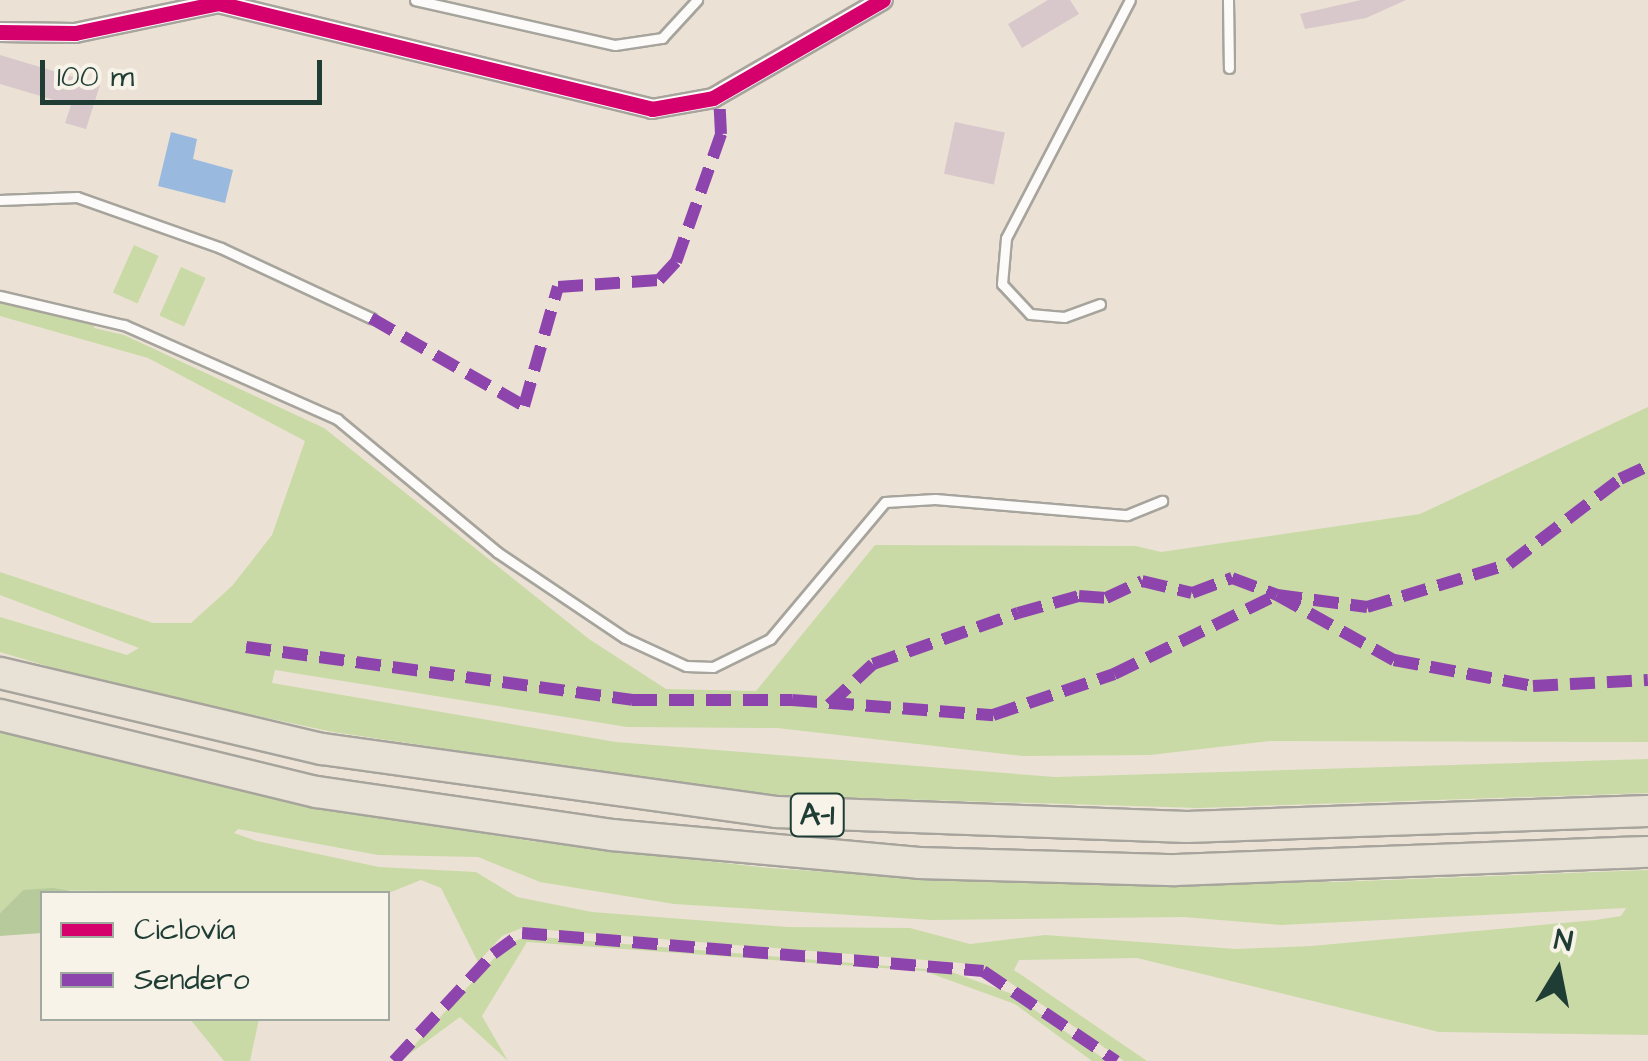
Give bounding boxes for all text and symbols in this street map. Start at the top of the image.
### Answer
scale bar [45,40,328,102]
text: 100 m [57,56,134,98]
road number: A-1 [790,788,844,842]
legend [40,891,390,1021]
text: Ciclovía [134,909,236,951]
text: N [1551,920,1575,962]
north arrow [1508,921,1608,1021]
text: Sendero [134,959,250,1001]

